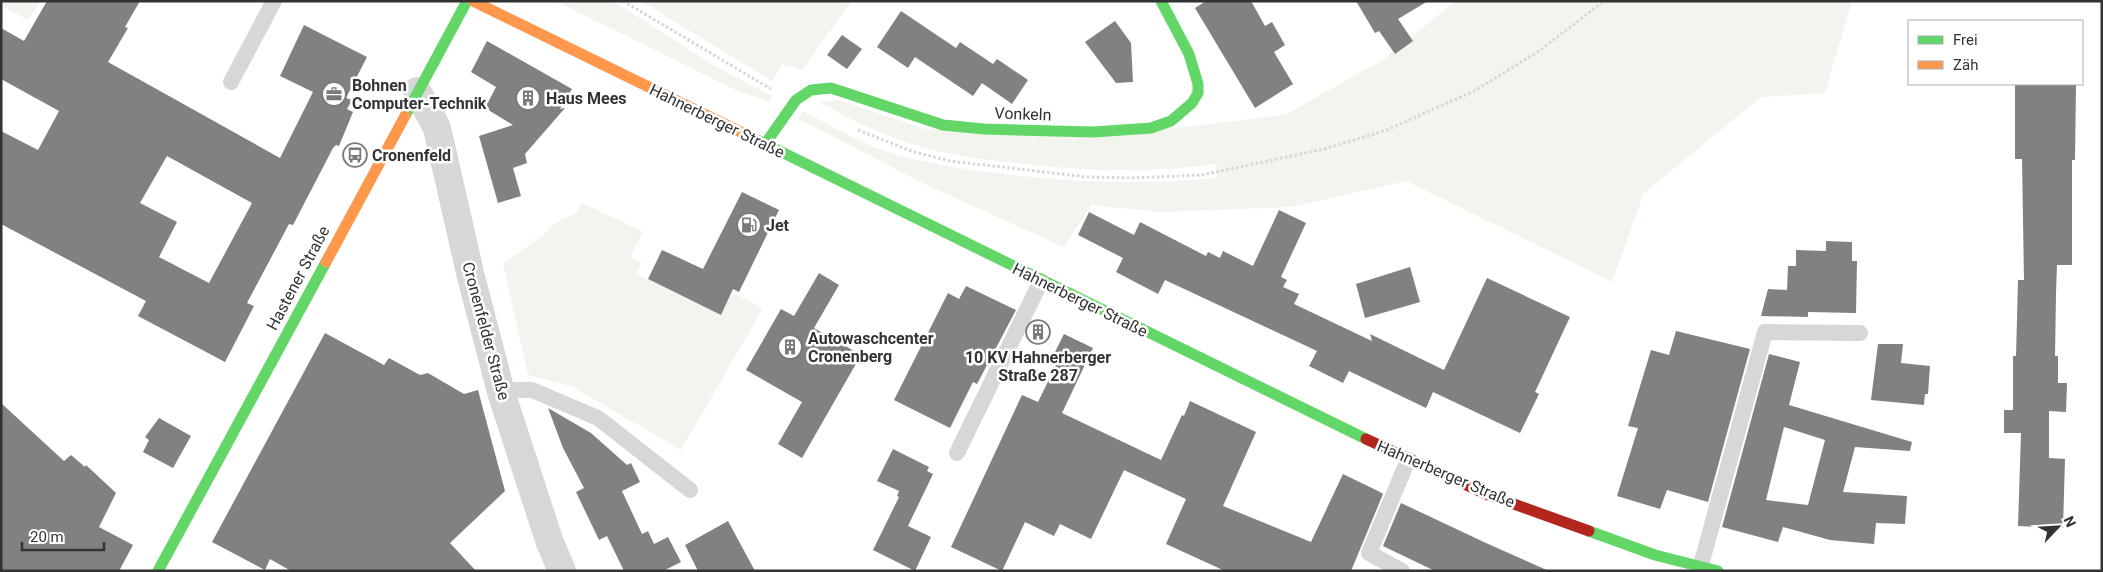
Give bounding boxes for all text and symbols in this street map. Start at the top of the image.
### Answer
legend [1908,20,2083,85]
text: Frei [1953,31,1978,49]
text: Zäh [1953,56,1978,74]
place label: Bohnen Computer-Technik [352,76,487,113]
street label: Hahnerberger Straße [646,80,788,162]
office icon: Bohnen Computer-Technik [321,81,347,107]
building icon: Haus Mees [515,85,541,111]
place label: Haus Mees [546,89,627,108]
street label: Vonkeln [994,104,1052,124]
bus stop icon: Cronenfeld [342,142,368,168]
place label: Cronenfeld [372,146,451,165]
fuel station icon: Jet [736,212,762,238]
place label: Jet [766,216,790,235]
street label: Hastener Straße [263,223,333,333]
street label: Hahnerberger Straße [1009,259,1151,341]
street label: Cronenfelder Straße [458,260,514,402]
building icon: 10 KV Hahnerberger Straße 287 [1025,319,1051,345]
place label: Autowaschcenter Cronenberg [808,329,934,366]
building icon: Autowaschcenter Cronenberg [777,334,803,360]
place label: 10 KV Hahnerberger Straße 287 [965,348,1111,385]
street label: Hahnerberger Straße [1374,436,1518,512]
north arrow [2033,502,2083,552]
text: N [2060,514,2079,529]
scale bar [22,520,105,552]
text: 20 m [30,528,64,546]

